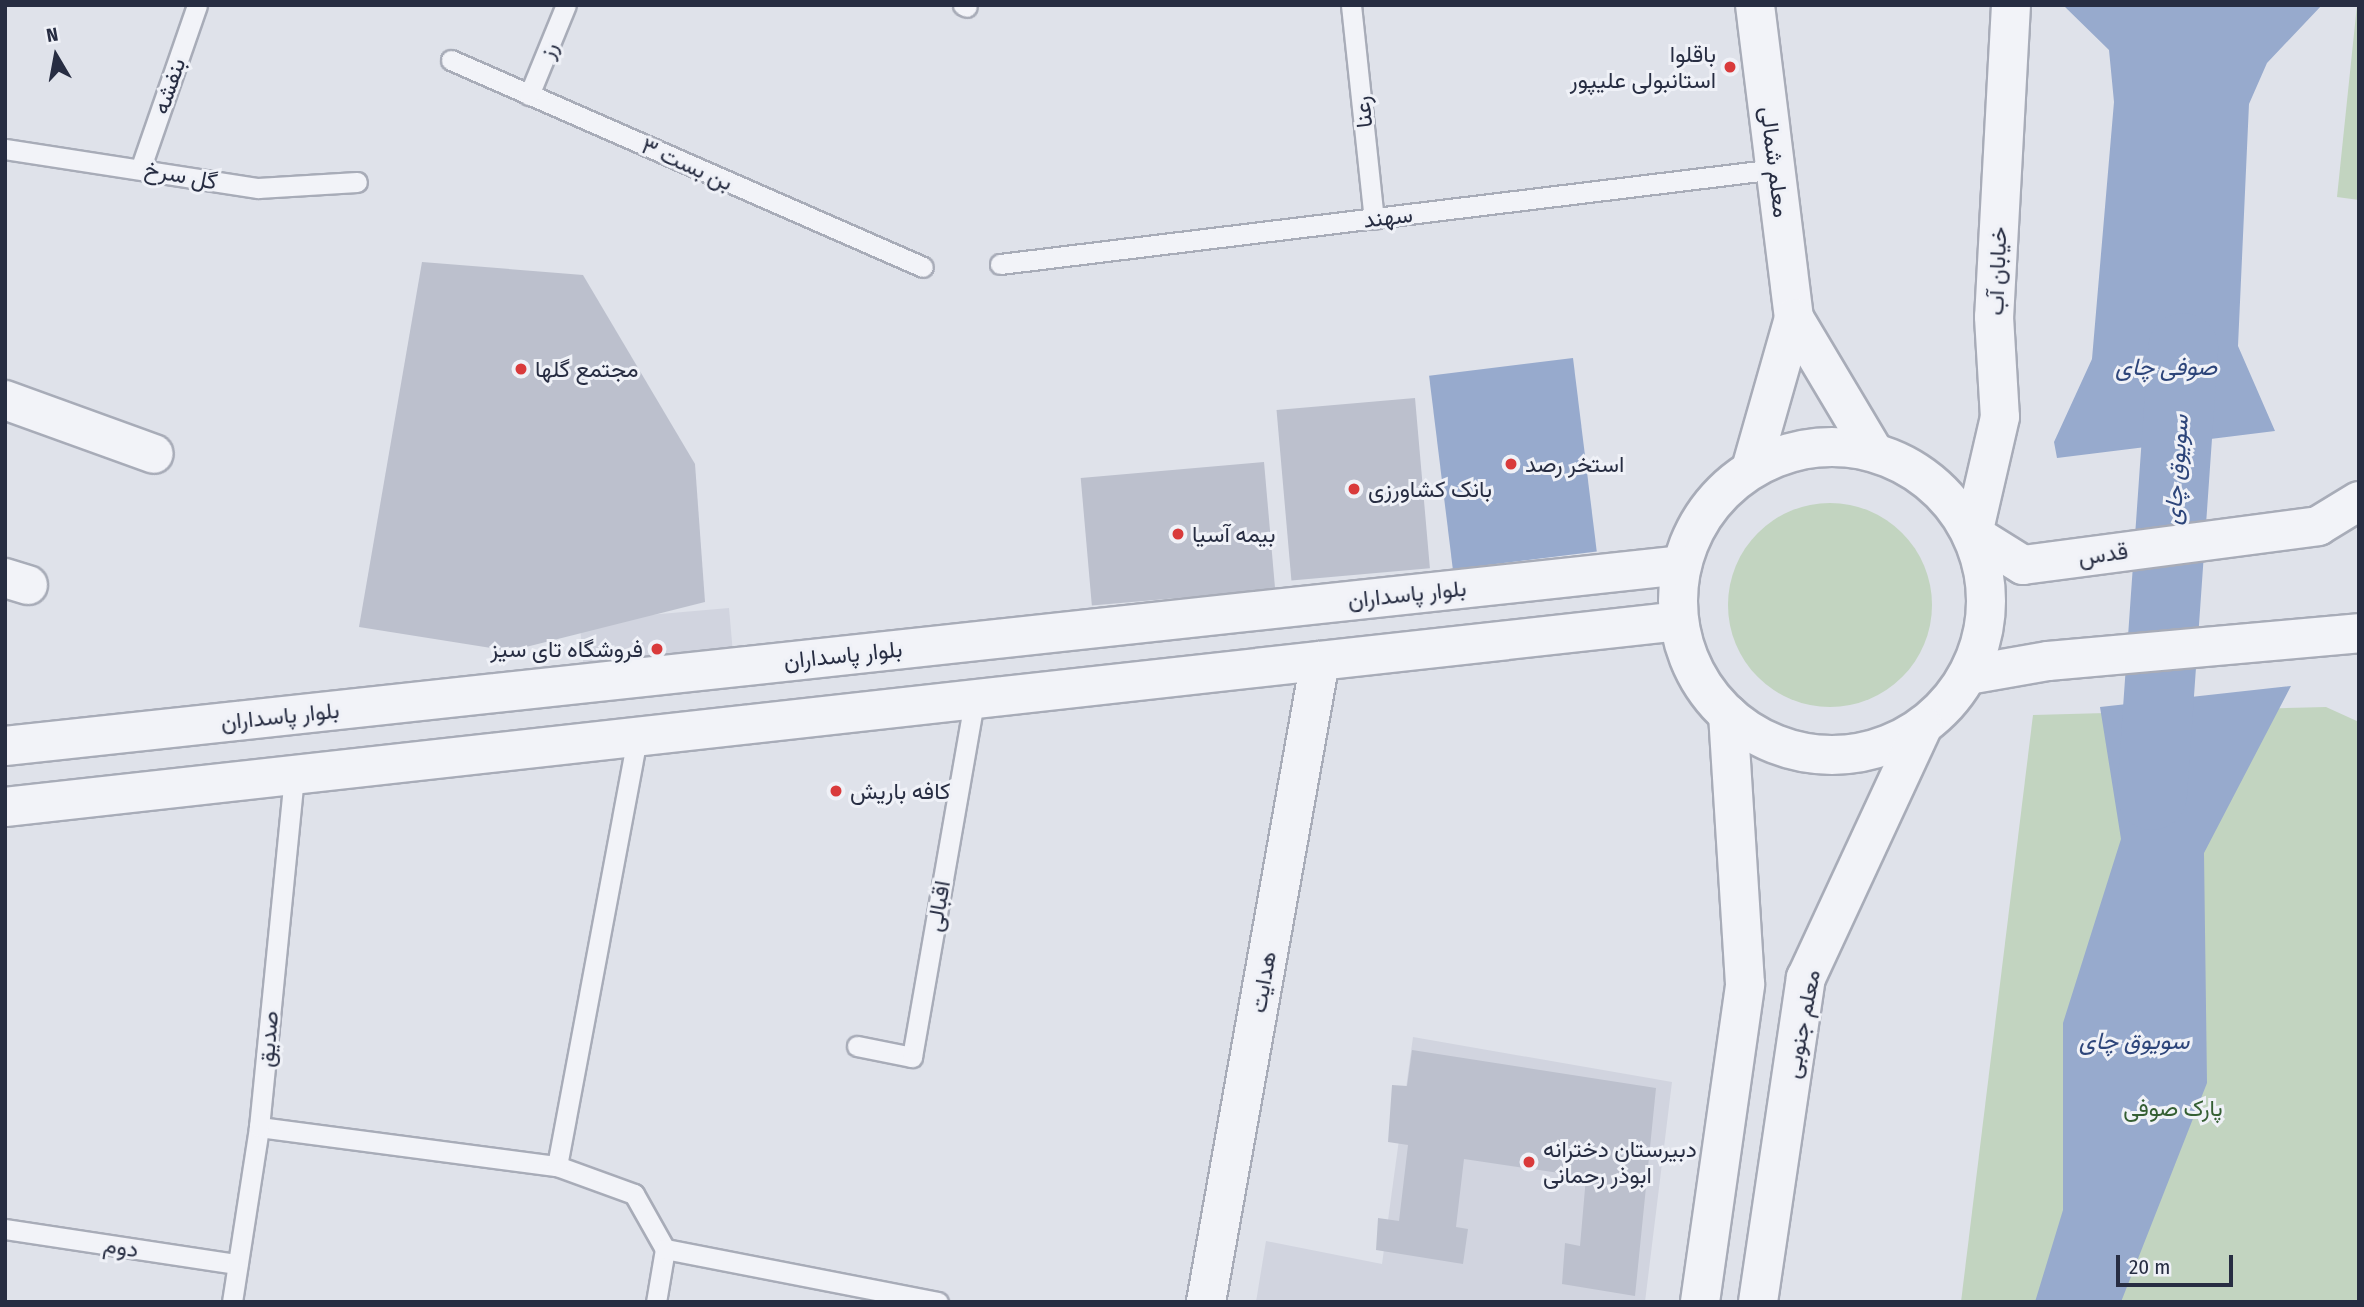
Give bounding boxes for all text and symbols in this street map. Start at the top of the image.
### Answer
north arrow [21,21,91,91]
text: N [45,23,60,47]
street label: رز [532,38,564,62]
place label: باقلوا استانبولی علیپور [1570,40,1716,94]
street label: بنفشه [147,54,191,118]
marker: باقلوا استانبولی علیپور [1722,59,1738,75]
street label: رعنا [1348,95,1378,129]
street label: معلم شمالی [1755,105,1795,219]
street label: بن بست ۳ [637,132,737,196]
street label: گل سرخ [142,154,220,196]
street label: سهند [1362,200,1414,234]
street label: خیابان آب [1982,226,2012,316]
water label: صوفی چای [2115,354,2217,382]
place label: مجتمع گلها [535,355,639,383]
marker: مجتمع گلها [513,361,529,377]
water label: سویوق چای [2159,414,2195,526]
place label: استخر رصد [1525,450,1624,478]
marker: استخر رصد [1503,456,1519,472]
place label: بانک کشاورزی [1368,475,1492,503]
marker: بانک کشاورزی [1346,481,1362,497]
place label: بیمه آسیا [1192,520,1275,548]
marker: بیمه آسیا [1170,526,1186,542]
street label: قدس [2076,537,2130,571]
street label: بلوار پاسداران [1346,574,1468,614]
place label: فروشگاه تای سیز [490,635,643,663]
street label: بلوار پاسداران [782,635,904,675]
marker: فروشگاه تای سیز [649,641,665,657]
street label: بلوار پاسداران [219,696,341,736]
place label: کافه باریش [850,777,950,805]
marker: کافه باریش [828,783,844,799]
street label: اقبالی [920,878,956,934]
street label: هدایت [1244,949,1282,1015]
street label: معلم جنوبی [1778,967,1826,1081]
street label: صدیق [252,1010,284,1068]
water label: سویوق چای [2079,1028,2189,1056]
park label: پارک صوفی [2123,1094,2223,1122]
place label: دبیرستان دخترانه ابوذر رحمانی [1543,1135,1697,1189]
marker: دبیرستان دخترانه ابوذر رحمانی [1521,1154,1537,1170]
street label: دوم [102,1231,140,1263]
scale bar [2119,1240,2236,1284]
text: 20 m [2129,1254,2170,1280]

